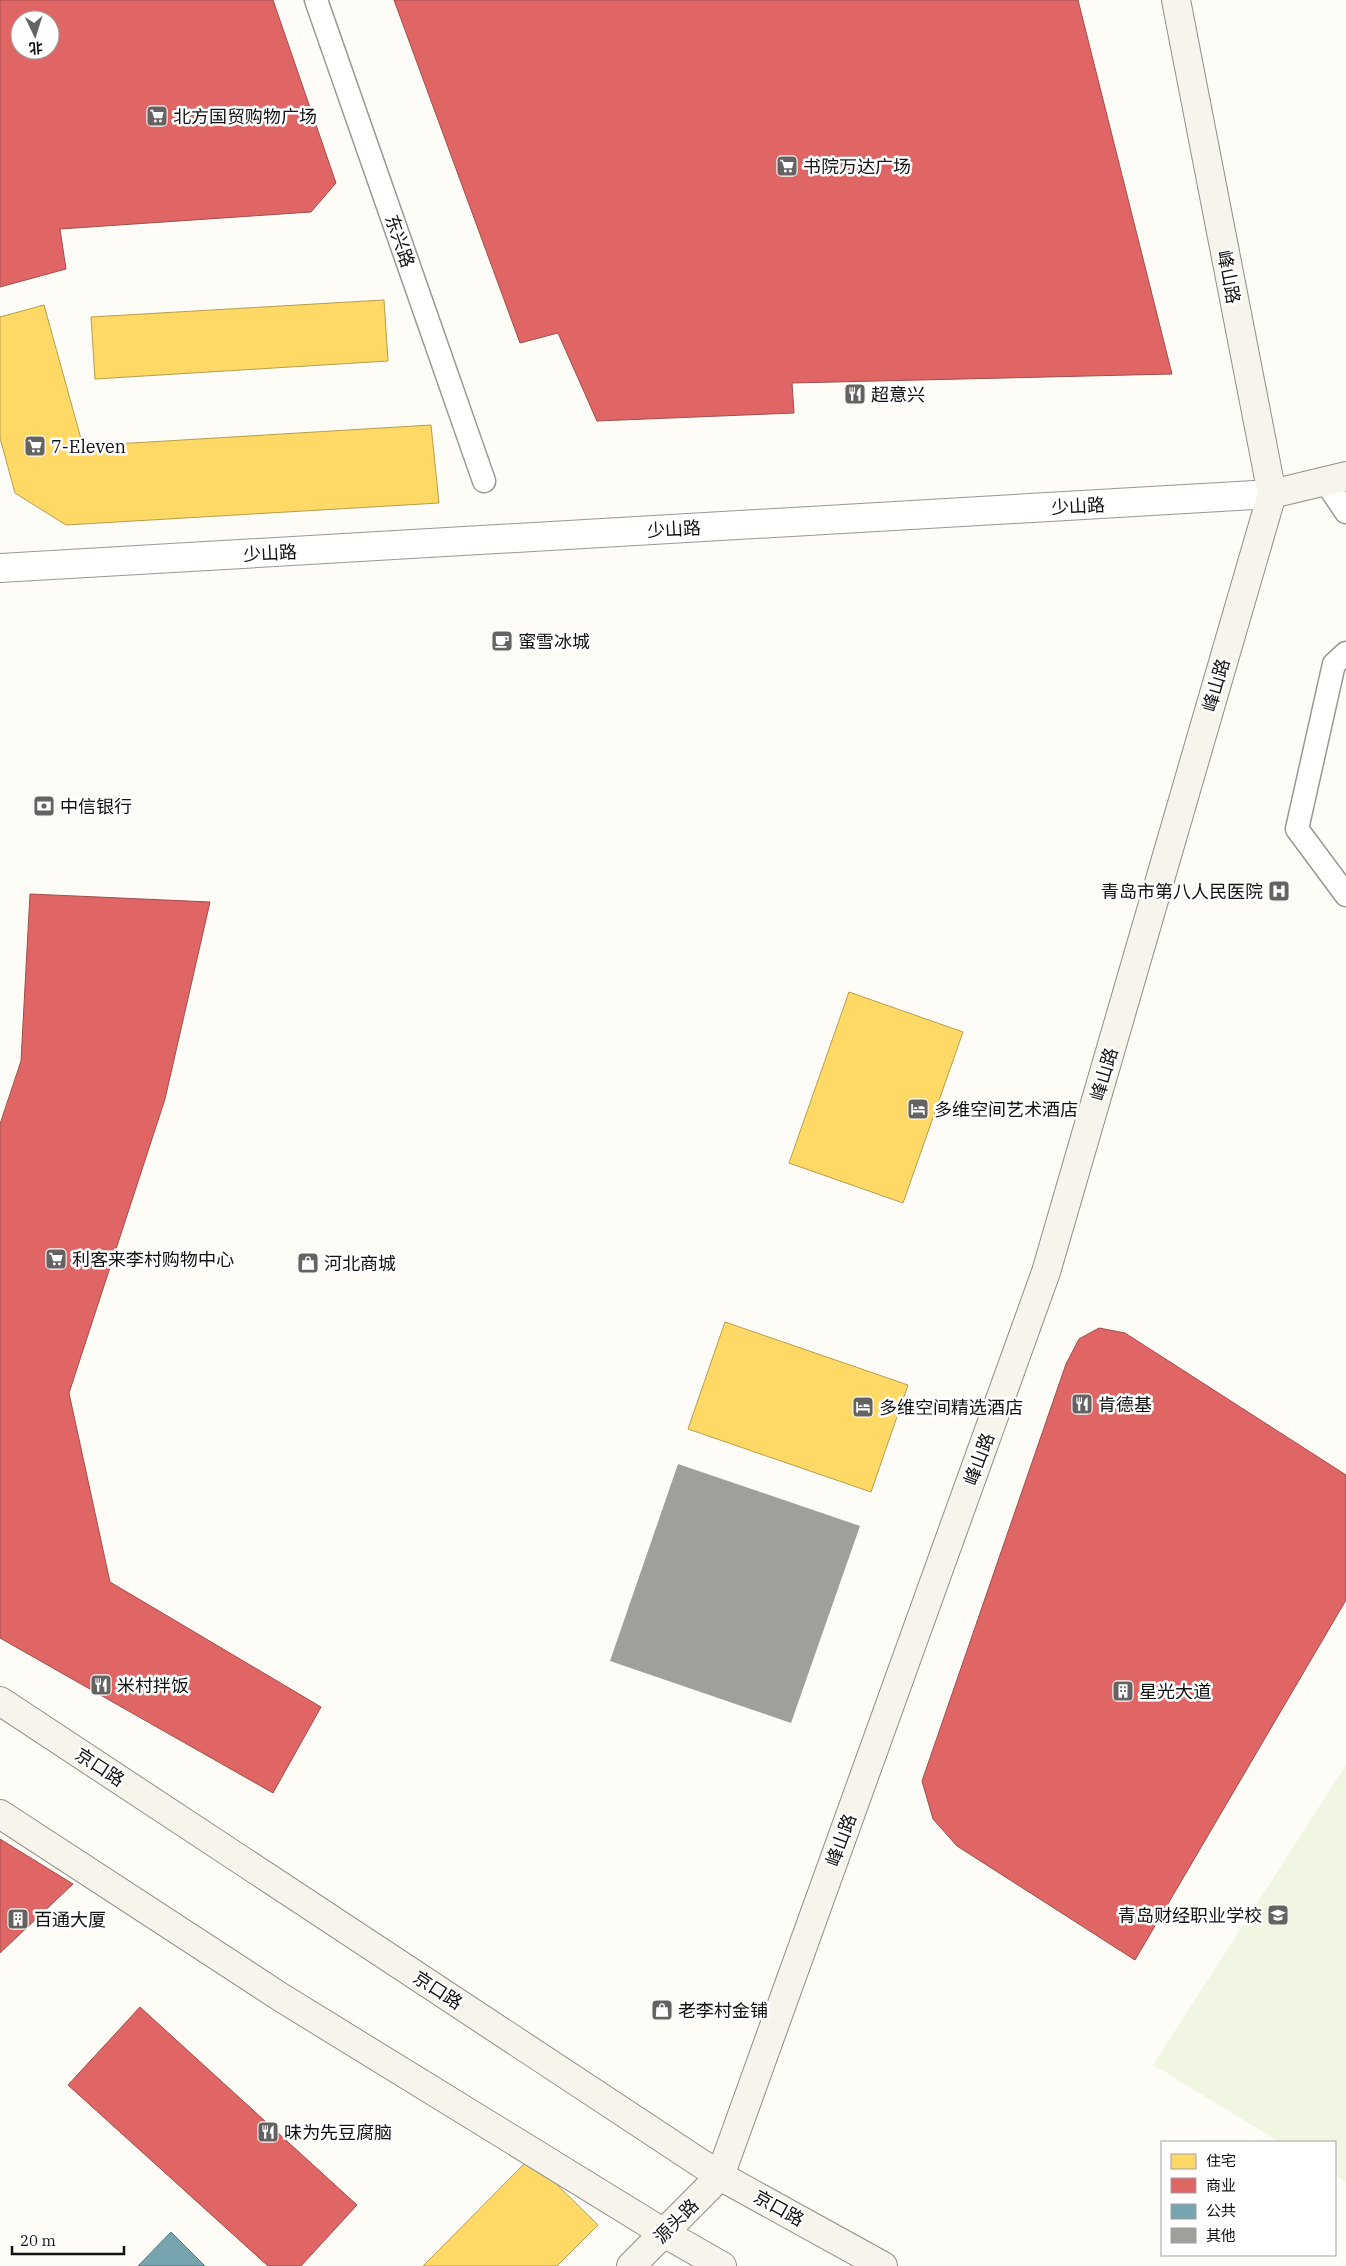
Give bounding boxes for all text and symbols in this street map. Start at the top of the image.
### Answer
north arrow [10,10,60,60]
text: 北 [28,39,44,57]
supermarket icon: 北方国贸购物广场 [145,104,169,128]
place label: 北方国贸购物广场 [173,105,317,128]
supermarket icon: 书院万达广场 [775,154,799,178]
place label: 书院万达广场 [803,155,911,178]
street label: 东兴路 [380,212,420,270]
street label: 峰山路 [1213,248,1245,306]
restaurant icon: 超意兴 [843,382,867,406]
place label: 超意兴 [871,383,925,406]
supermarket icon: 7-Eleven [23,434,47,458]
place label: 7-Eleven [51,435,126,458]
street label: 少山路 [1050,493,1106,519]
street label: 少山路 [646,516,702,542]
street label: 少山路 [242,540,298,566]
cafe icon: 蜜雪冰城 [490,629,514,653]
place label: 蜜雪冰城 [518,630,590,653]
street label: 峰山路 [1198,656,1234,714]
bank icon: 中信银行 [32,794,56,818]
place label: 中信银行 [60,795,132,818]
hospital icon: 青岛市第八人民医院 [1267,879,1291,903]
place label: 青岛市第八人民医院 [1101,880,1263,903]
street label: 峰山路 [1086,1045,1122,1103]
hotel icon: 多维空间艺术酒店 [906,1097,930,1121]
place label: 多维空间艺术酒店 [934,1098,1078,1121]
supermarket icon: 利客来李村购物中心 [44,1247,68,1271]
place label: 利客来李村购物中心 [72,1248,234,1271]
shop icon: 河北商城 [296,1251,320,1275]
place label: 河北商城 [324,1252,396,1275]
restaurant icon: 肯德基 [1070,1392,1094,1416]
place label: 肯德基 [1098,1393,1152,1416]
hotel icon: 多维空间精选酒店 [851,1395,875,1419]
place label: 多维空间精选酒店 [879,1396,1023,1419]
street label: 峰山路 [959,1430,999,1488]
restaurant icon: 米村拌饭 [89,1673,113,1697]
place label: 米村拌饭 [117,1674,189,1697]
building icon: 星光大道 [1111,1679,1135,1703]
place label: 星光大道 [1139,1680,1211,1703]
street label: 京口路 [71,1743,129,1791]
street label: 峰山路 [821,1811,861,1869]
school or university icon: 青岛财经职业学校 [1266,1903,1290,1927]
place label: 青岛财经职业学校 [1118,1904,1262,1927]
building icon: 百通大厦 [6,1907,30,1931]
place label: 百通大厦 [34,1908,106,1931]
street label: 京口路 [409,1966,467,2014]
shop icon: 老李村金铺 [650,1998,674,2022]
place label: 老李村金铺 [678,1999,768,2022]
restaurant icon: 味为先豆腐脑 [256,2120,280,2144]
place label: 味为先豆腐脑 [284,2121,392,2144]
legend [1161,2141,1336,2256]
text: 住宅 [1206,2151,1236,2170]
text: 商业 [1206,2176,1236,2195]
street label: 京口路 [750,2185,808,2231]
street label: 源头路 [649,2194,703,2248]
text: 公共 [1206,2201,1236,2220]
scale bar [12,2224,125,2256]
text: 其他 [1206,2226,1236,2245]
text: 20 m [20,2231,56,2250]

